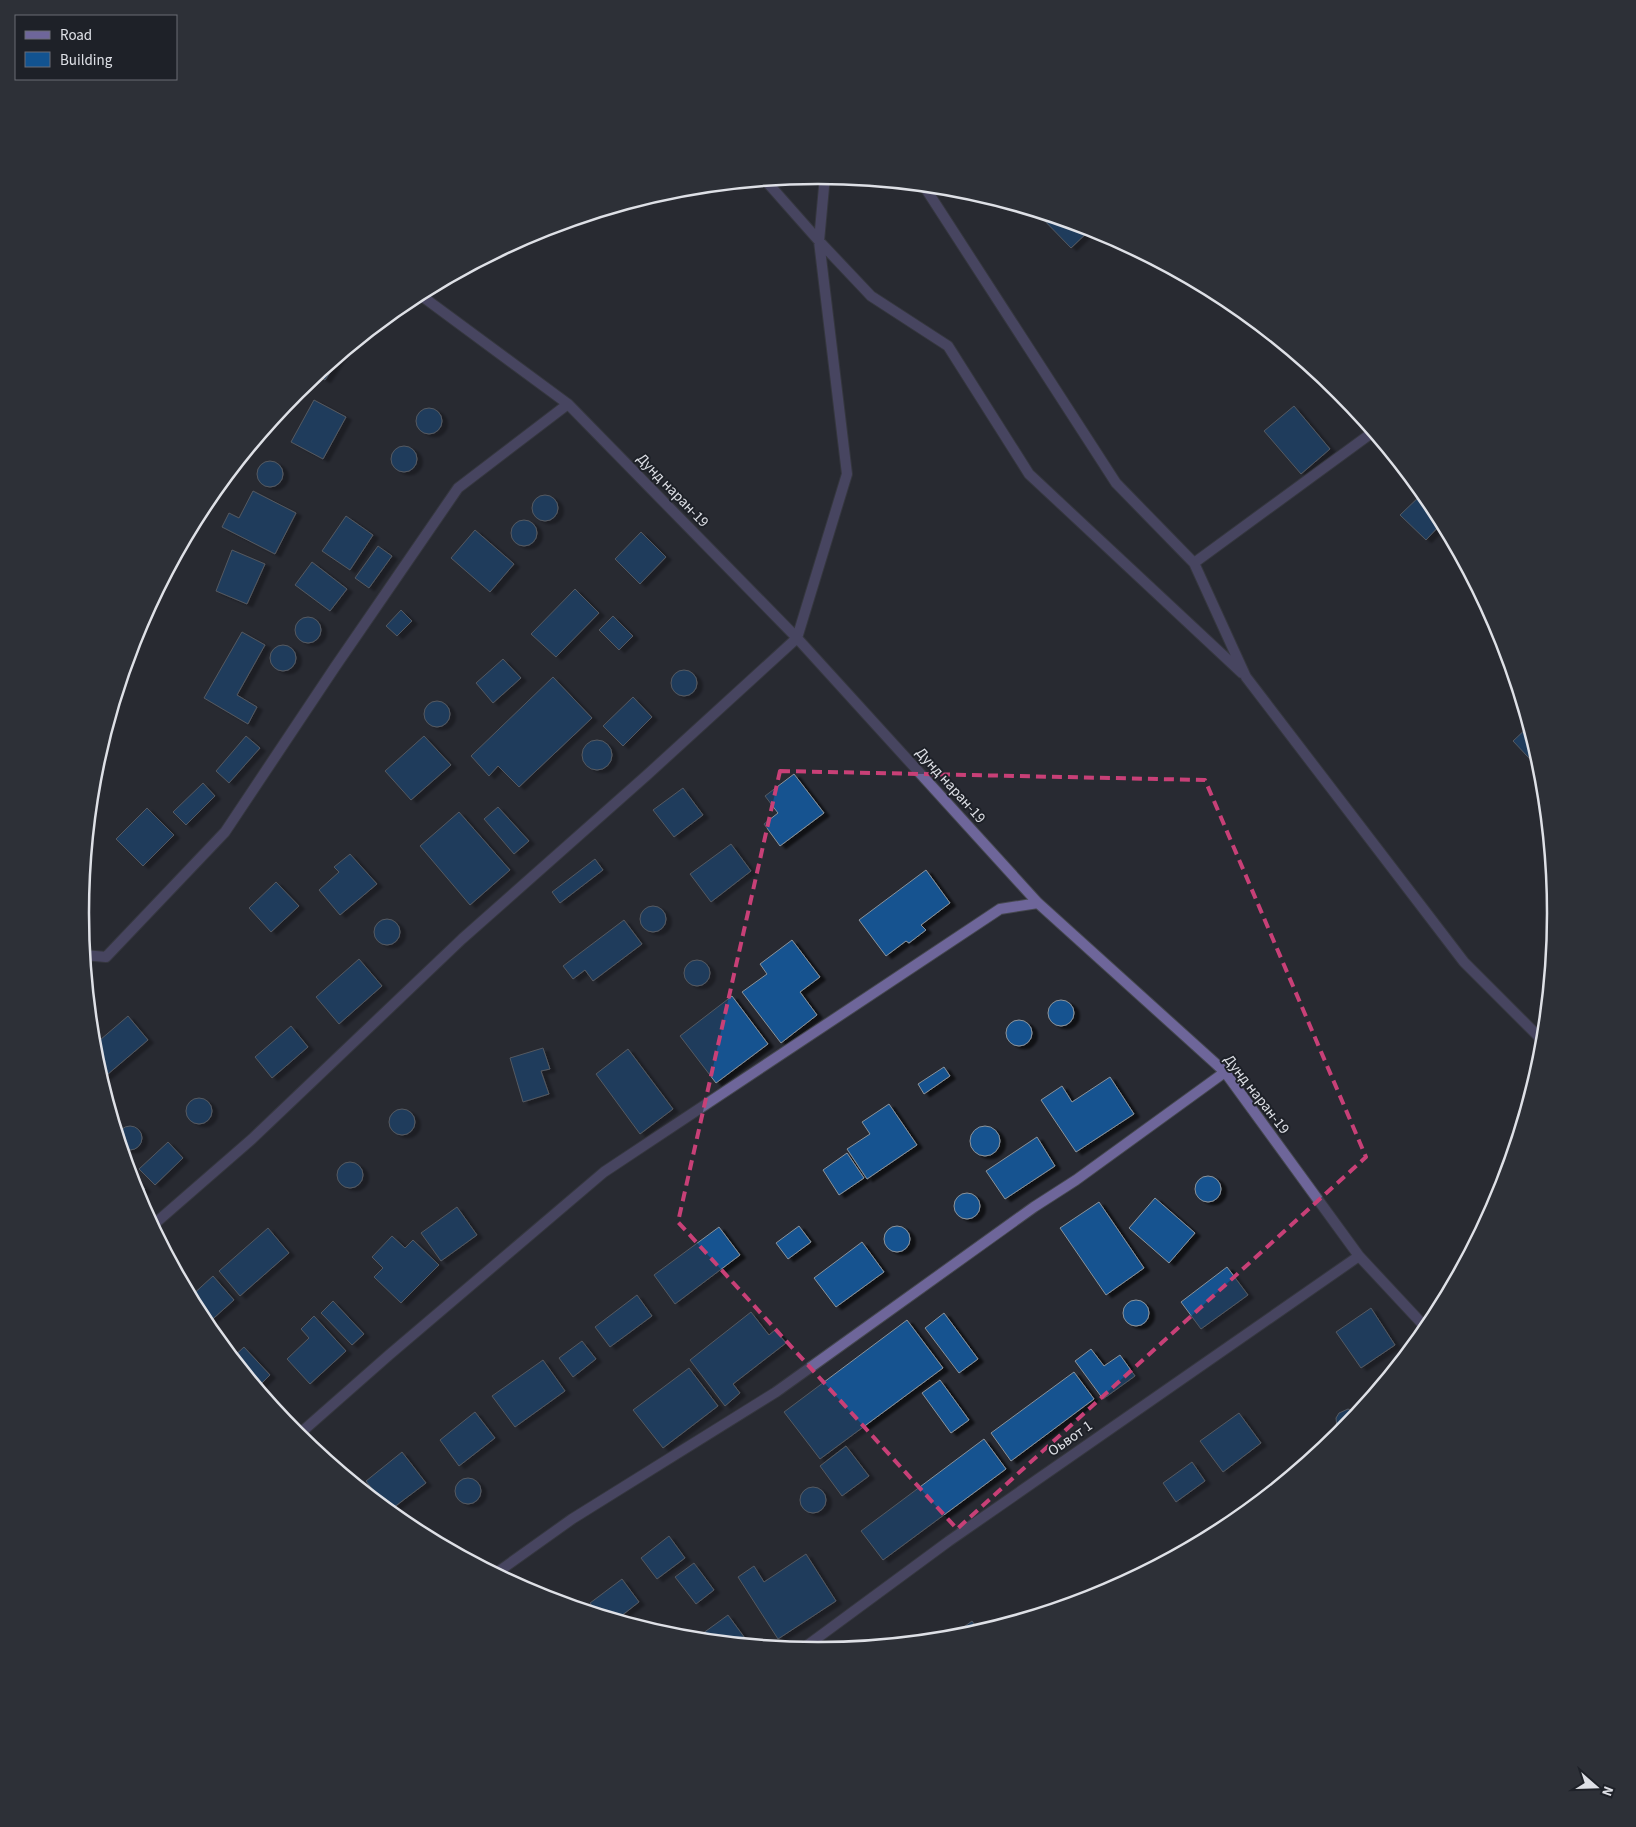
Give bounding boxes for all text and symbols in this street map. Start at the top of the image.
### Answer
legend [15,15,178,80]
text: Road [60,25,92,46]
text: Building [60,50,113,71]
street label: Дунд наран-19 [632,449,713,532]
street label: Дунд наран-19 [911,743,990,828]
street label: Дунд наран-19 [1219,1050,1294,1139]
street label: Оьвот 1 [1044,1415,1097,1461]
north arrow [1571,1762,1621,1812]
text: N [1596,1783,1618,1799]

